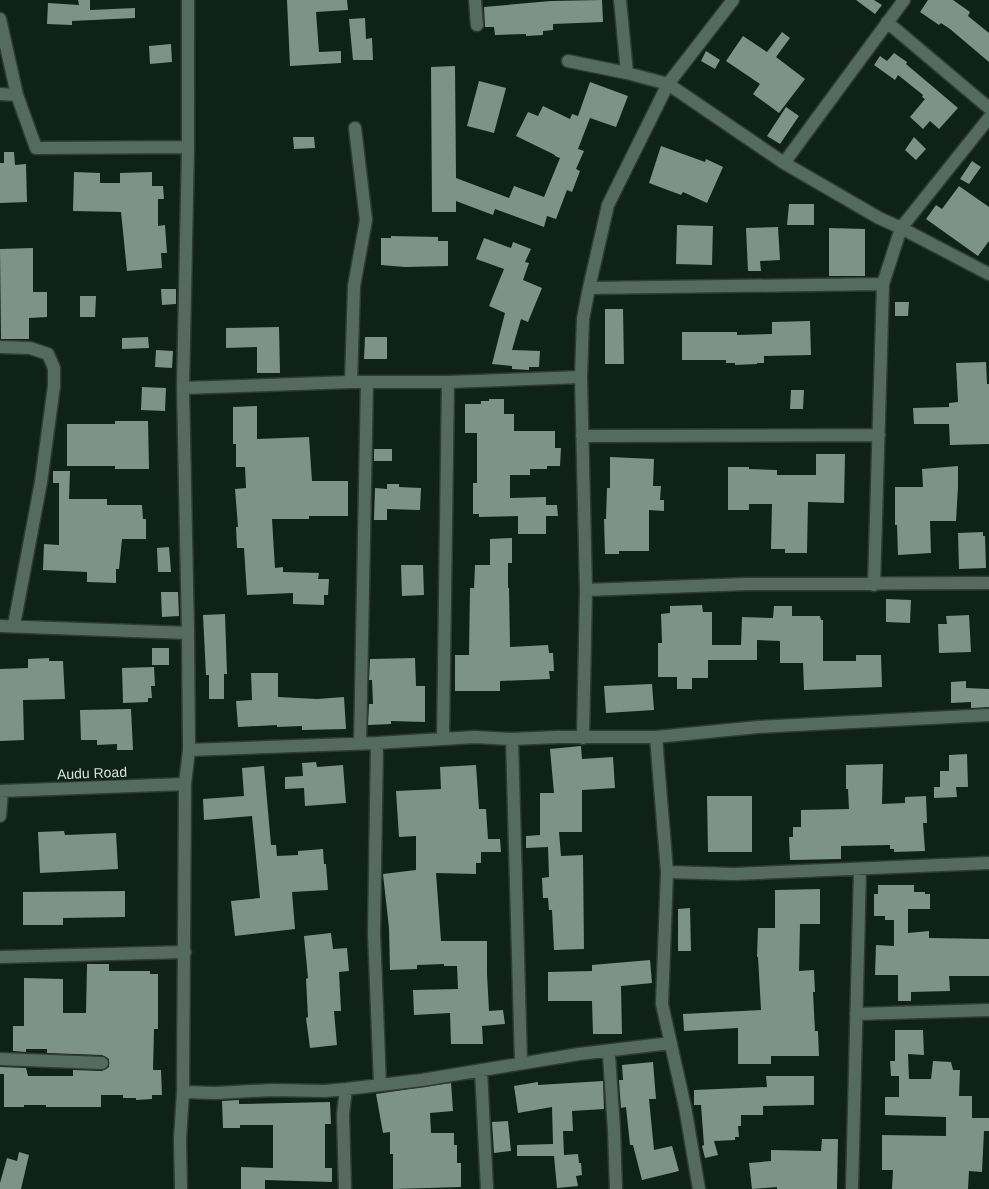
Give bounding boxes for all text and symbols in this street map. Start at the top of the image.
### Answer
street label: Audu Road [57,764,127,782]

